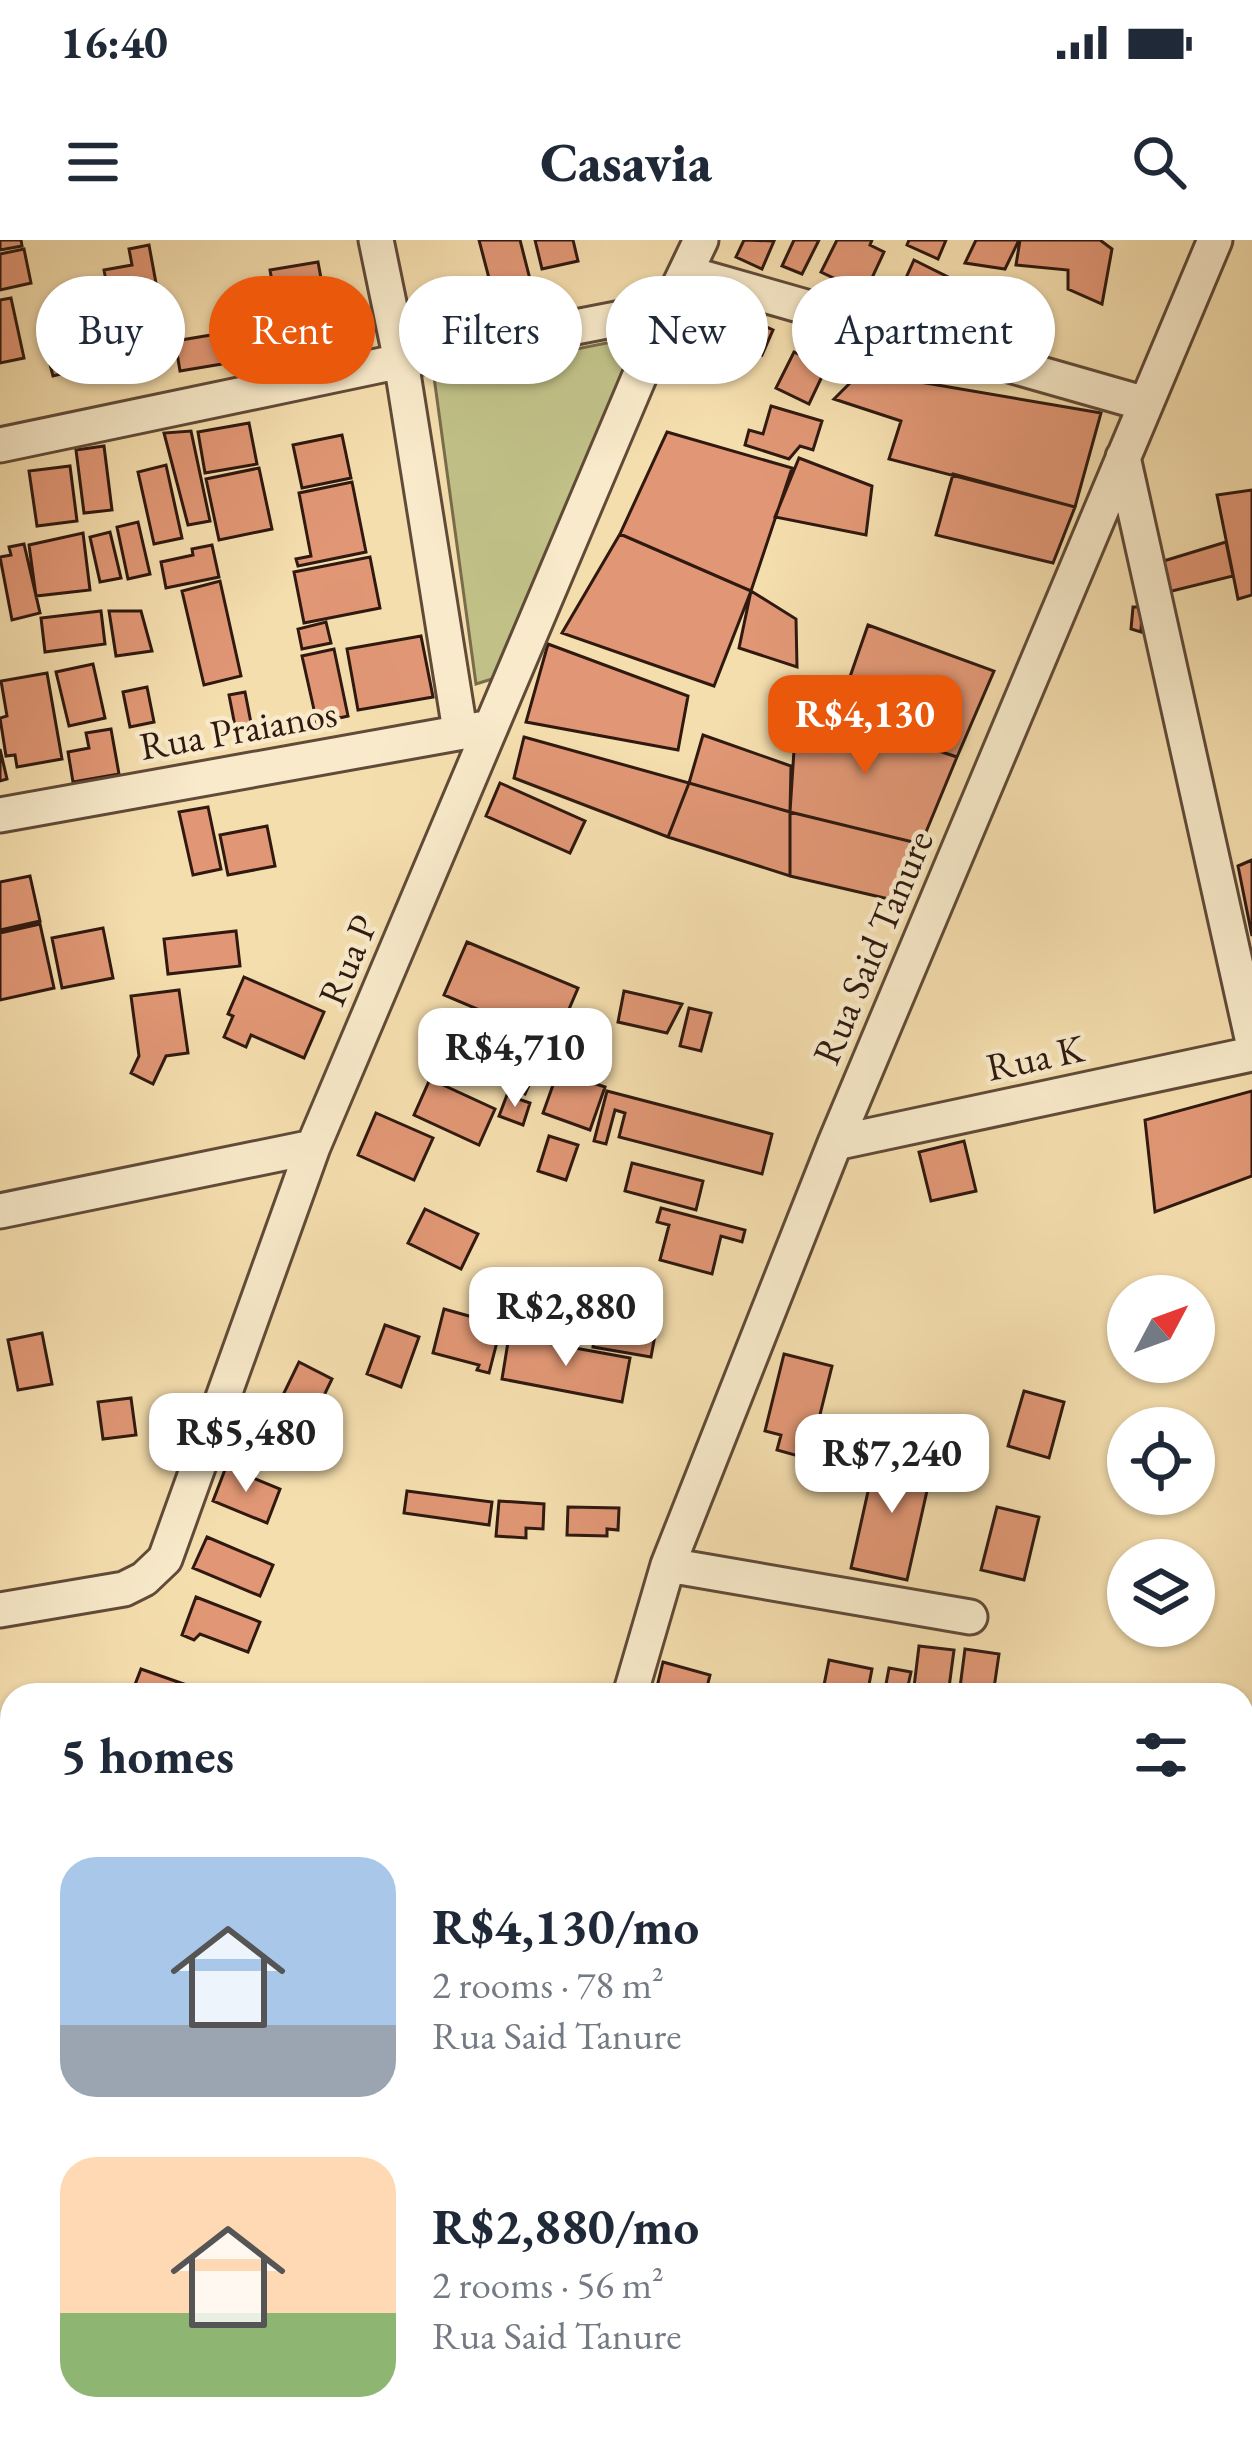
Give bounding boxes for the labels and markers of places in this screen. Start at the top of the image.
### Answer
pin: R$4,130 [754,675,976,777]
pin: R$4,710 [404,1008,626,1110]
pin: R$2,880 [455,1267,677,1369]
pin: R$5,480 [135,1393,357,1495]
pin: R$7,240 [781,1414,1003,1516]

